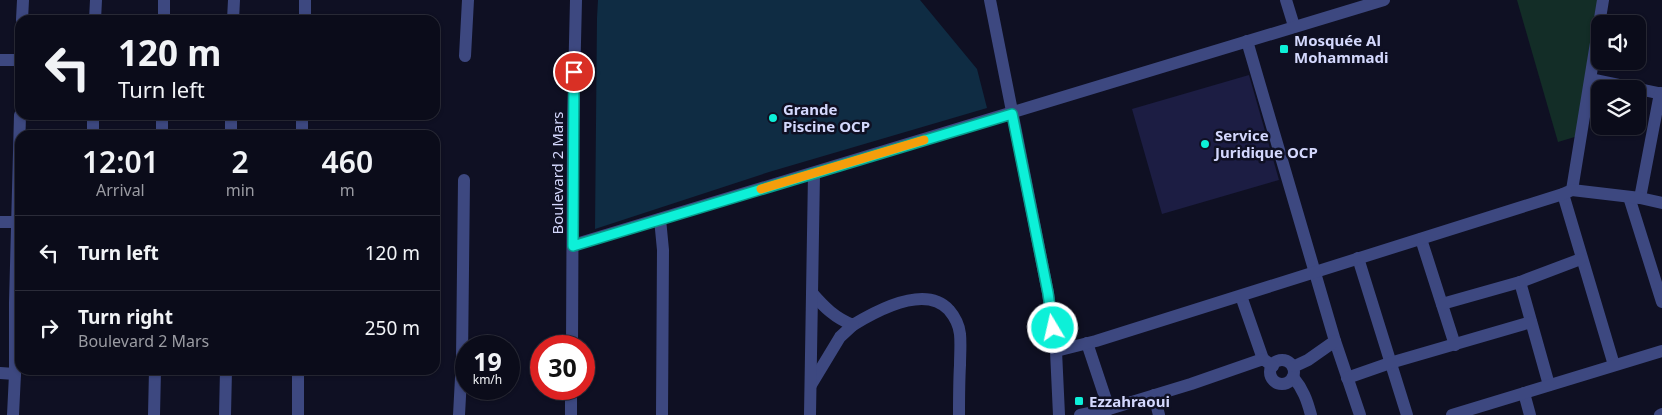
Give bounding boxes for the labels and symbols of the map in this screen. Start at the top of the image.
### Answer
place label: Mosquée Al Mohammadi [1294,30,1388,67]
marker: Mosquée Al Mohammadi [1278,43,1290,55]
pin [553,51,595,93]
place label: Grande Piscine OCP [783,99,870,136]
street label: Boulevard 2 Mars [547,111,567,235]
marker: Grande Piscine OCP [767,112,779,124]
place label: Service Juridique OCP [1213,125,1318,162]
marker: Service Juridique OCP [1199,138,1211,150]
position arrow [1026,301,1078,353]
speed limit sign: 30 [530,335,595,400]
place label: Ezzahraoui [1089,391,1170,411]
marker: Ezzahraoui [1073,395,1085,407]

